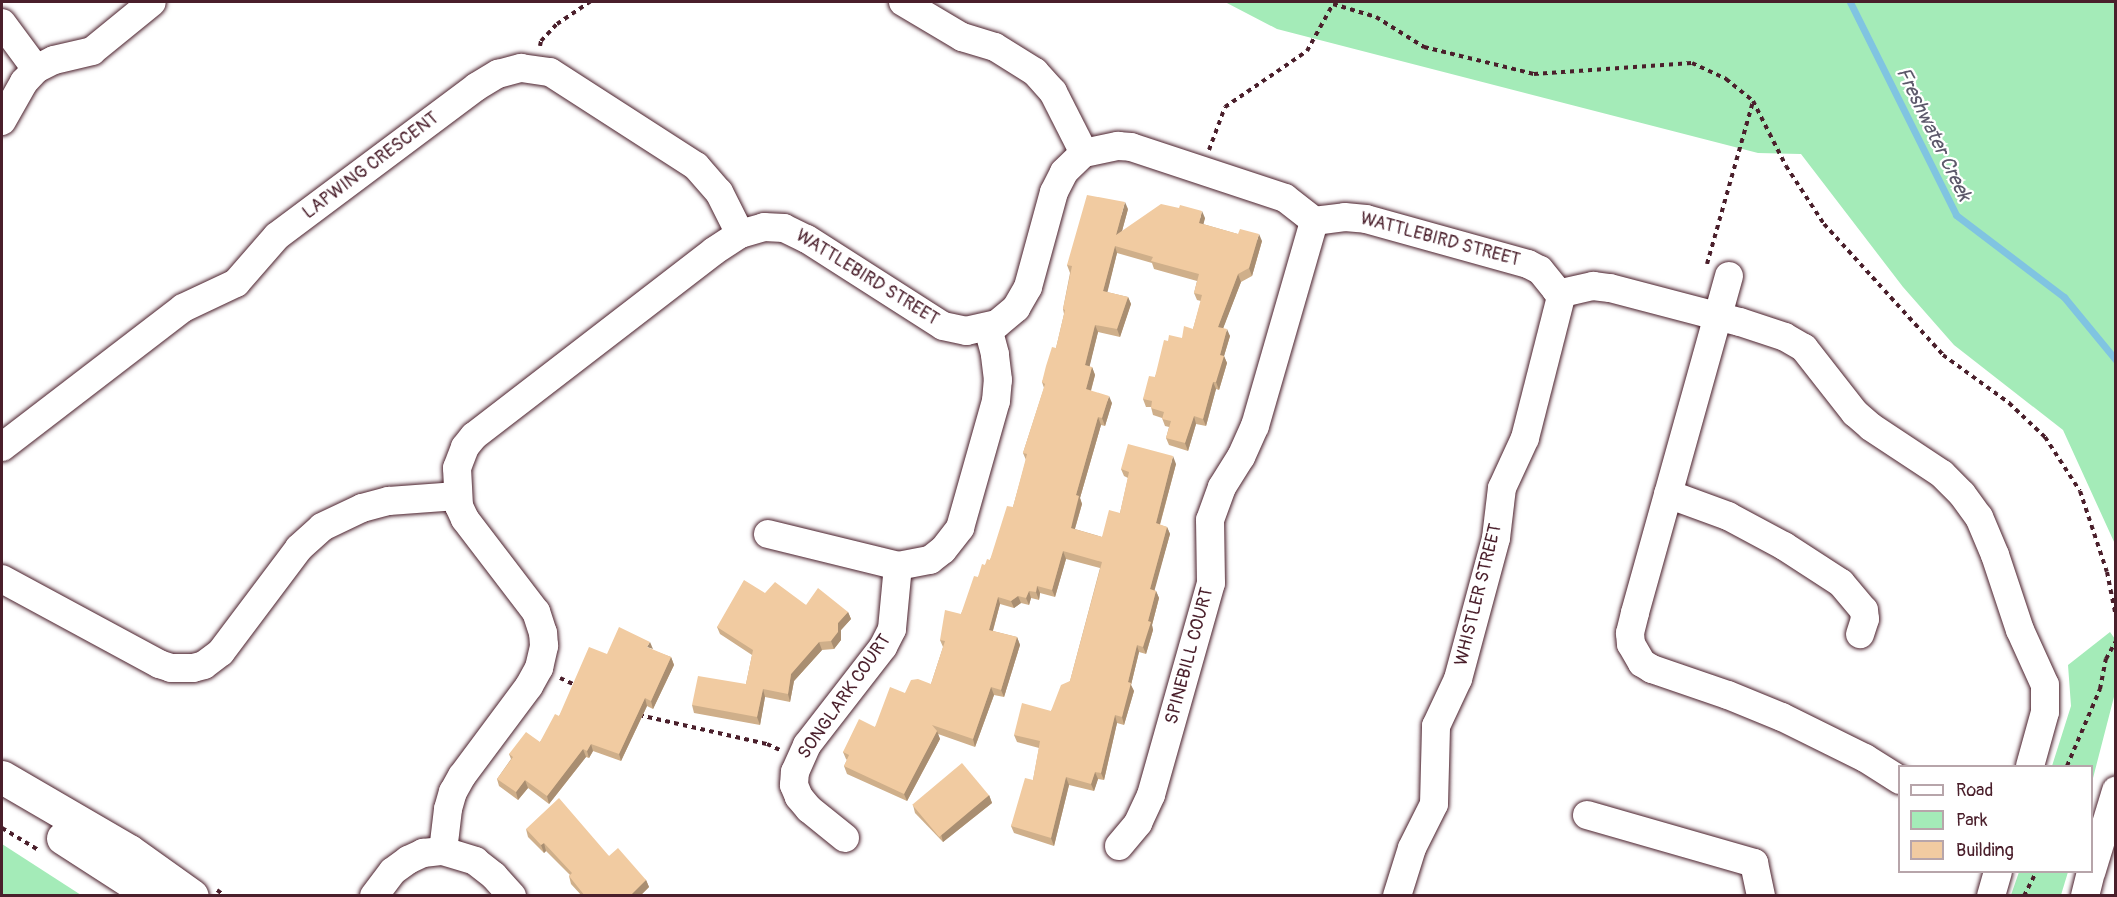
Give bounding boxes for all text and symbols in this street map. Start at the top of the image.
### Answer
water label: Freshwater Creek [1891,63,1977,205]
street label: LAPWING CRESCENT [299,108,443,224]
street label: WATTLEBIRD STREET [1358,208,1522,272]
street label: WATTLEBIRD STREET [792,225,942,331]
street label: WHISTLER STREET [1451,522,1507,668]
street label: SPINEBILL COURT [1161,585,1219,727]
street label: SONGLARK COURT [794,631,896,763]
legend [1898,765,2093,873]
text: Road [1956,779,1993,802]
text: Park [1956,809,1988,832]
text: Building [1956,839,2014,862]

